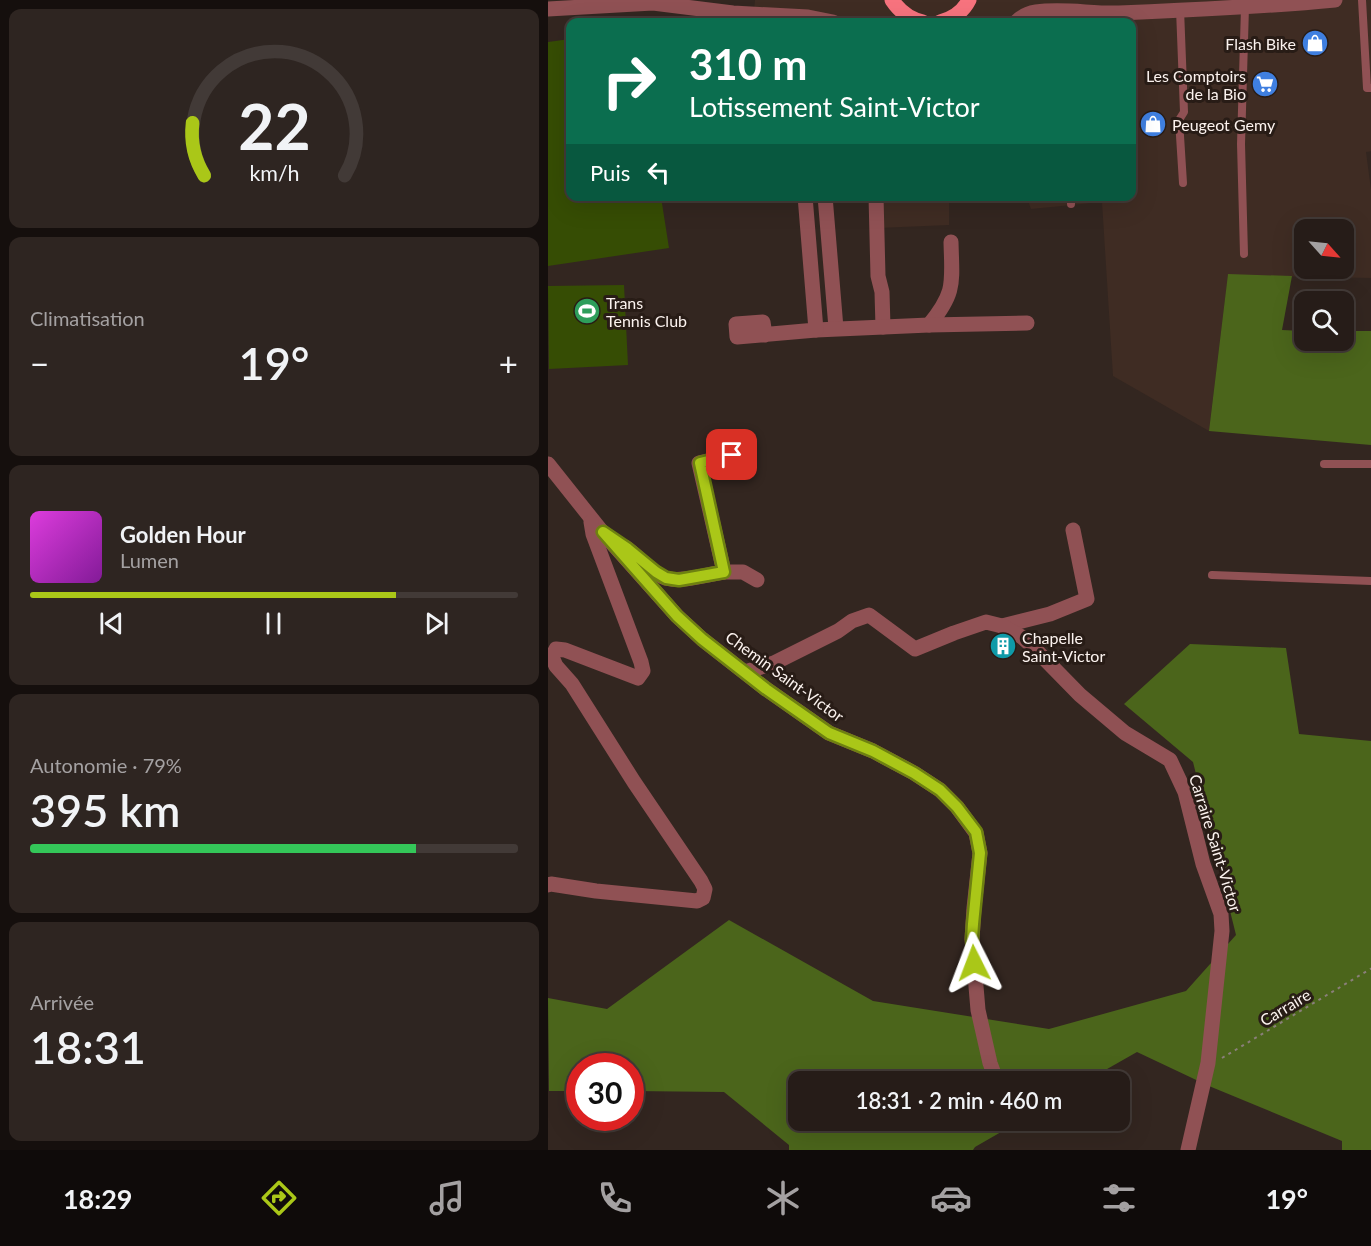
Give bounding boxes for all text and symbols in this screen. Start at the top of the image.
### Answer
shop icon: Flash Bike [1300,28,1330,58]
place label: Flash Bike [1225,34,1296,53]
text: 310 m [689,39,807,89]
icon: right [590,42,668,120]
place label: Les Comptoirs de la Bio [1146,66,1246,103]
supermarket icon: Les Comptoirs de la Bio [1250,69,1280,99]
text: 22 [238,88,310,163]
text: Lotissement Saint-Victor [689,90,980,123]
shop icon: Peugeot Gemy [1138,109,1168,139]
place label: Peugeot Gemy [1172,115,1276,134]
icon: left [642,156,675,189]
text: Puis [590,159,630,186]
text: km/h [249,160,299,186]
north arrow [1294,219,1354,279]
map controls [1294,219,1354,351]
button: search [1294,291,1354,351]
place label: Trans Tennis Club [606,293,687,330]
sports icon: Trans Tennis Club [572,296,602,326]
text: Climatisation [30,306,145,330]
text: 19° [239,336,309,390]
text: − [30,343,49,383]
text: + [499,343,518,383]
pin [706,429,757,480]
icon: arrive [715,438,748,471]
text: Golden Hour [120,521,246,548]
text: Lumen [120,548,179,572]
icon: previous [95,607,128,640]
icon: pause [257,607,290,640]
icon: next [420,607,453,640]
street label: Chemin Saint-Victor [722,627,848,725]
place label: Chapelle Saint-Victor [1022,628,1105,665]
building icon: Chapelle Saint-Victor [988,631,1018,661]
text: Autonomie · 79% [30,753,182,777]
street label: Carraire Saint-Victor [1186,772,1246,914]
text: 395 km [30,783,180,837]
position arrow [942,931,1006,995]
street label: Carraire [1256,984,1314,1030]
text: Arrivée [30,990,94,1014]
text: 18:31 [30,1020,146,1074]
speed limit sign: 30 [566,1053,644,1131]
text: 18:31 · 2 min · 460 m [856,1087,1062,1114]
icon: directions [258,1177,300,1219]
icon: music [426,1177,468,1219]
icon: phone [594,1177,636,1219]
icon: climate [762,1177,804,1219]
icon: car [930,1177,972,1219]
icon: filters [1098,1177,1140,1219]
text: 18:29 [63,1182,133,1215]
text: 19° [1265,1182,1308,1215]

